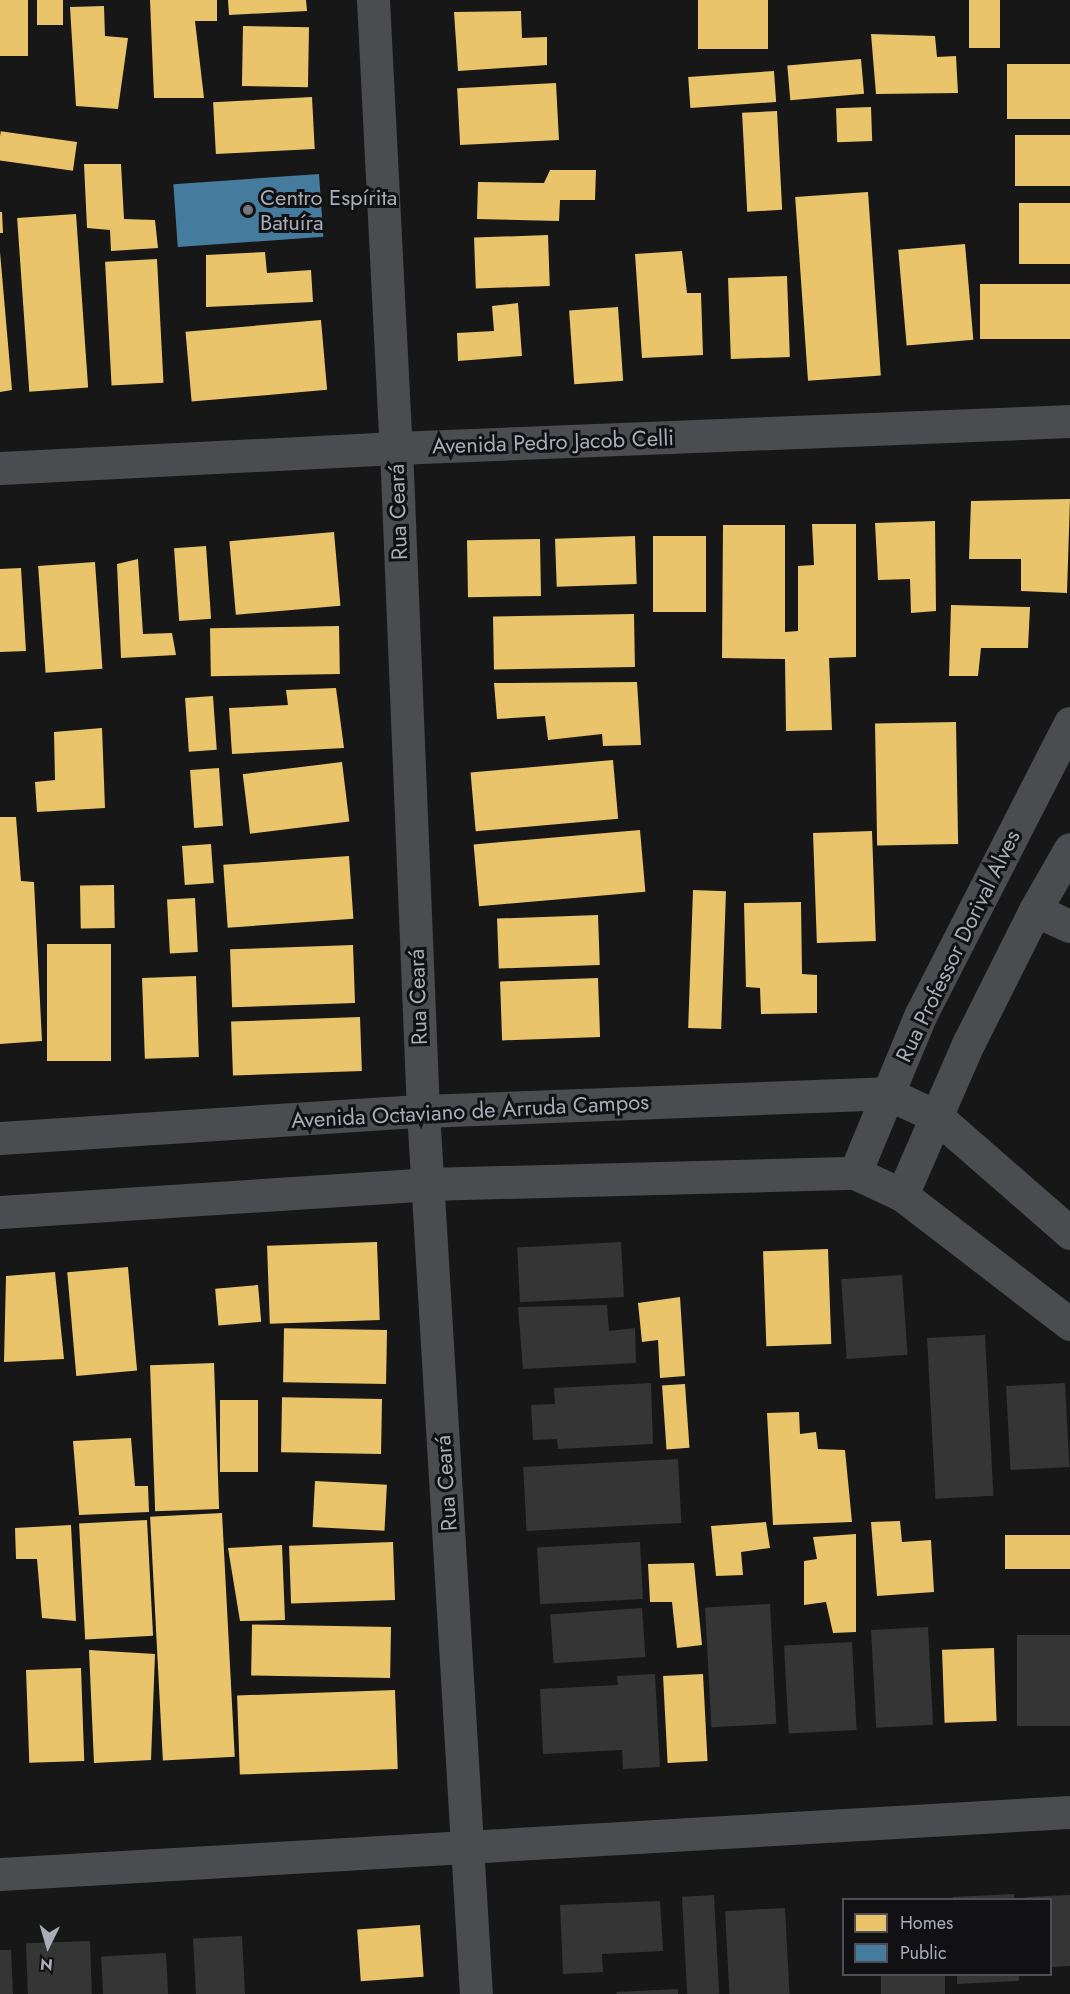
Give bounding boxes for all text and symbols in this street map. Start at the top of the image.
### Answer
place label: Centro Espírita Batuíra [260,184,397,236]
marker: Centro Espírita Batuíra [241,203,255,217]
street label: Avenida Pedro Jacob Celli [432,425,674,459]
street label: Rua Ceará [383,463,413,561]
street label: Rua Professor Dorival Alves [890,826,1026,1066]
street label: Rua Ceará [403,948,433,1046]
street label: Avenida Octaviano de Arruda Campos [290,1088,650,1134]
street label: Rua Ceará [429,1434,463,1532]
legend [842,1898,1052,1976]
text: Homes [900,1910,953,1936]
north arrow [18,1916,78,1976]
text: Public [900,1940,947,1966]
text: N [39,1952,54,1976]

